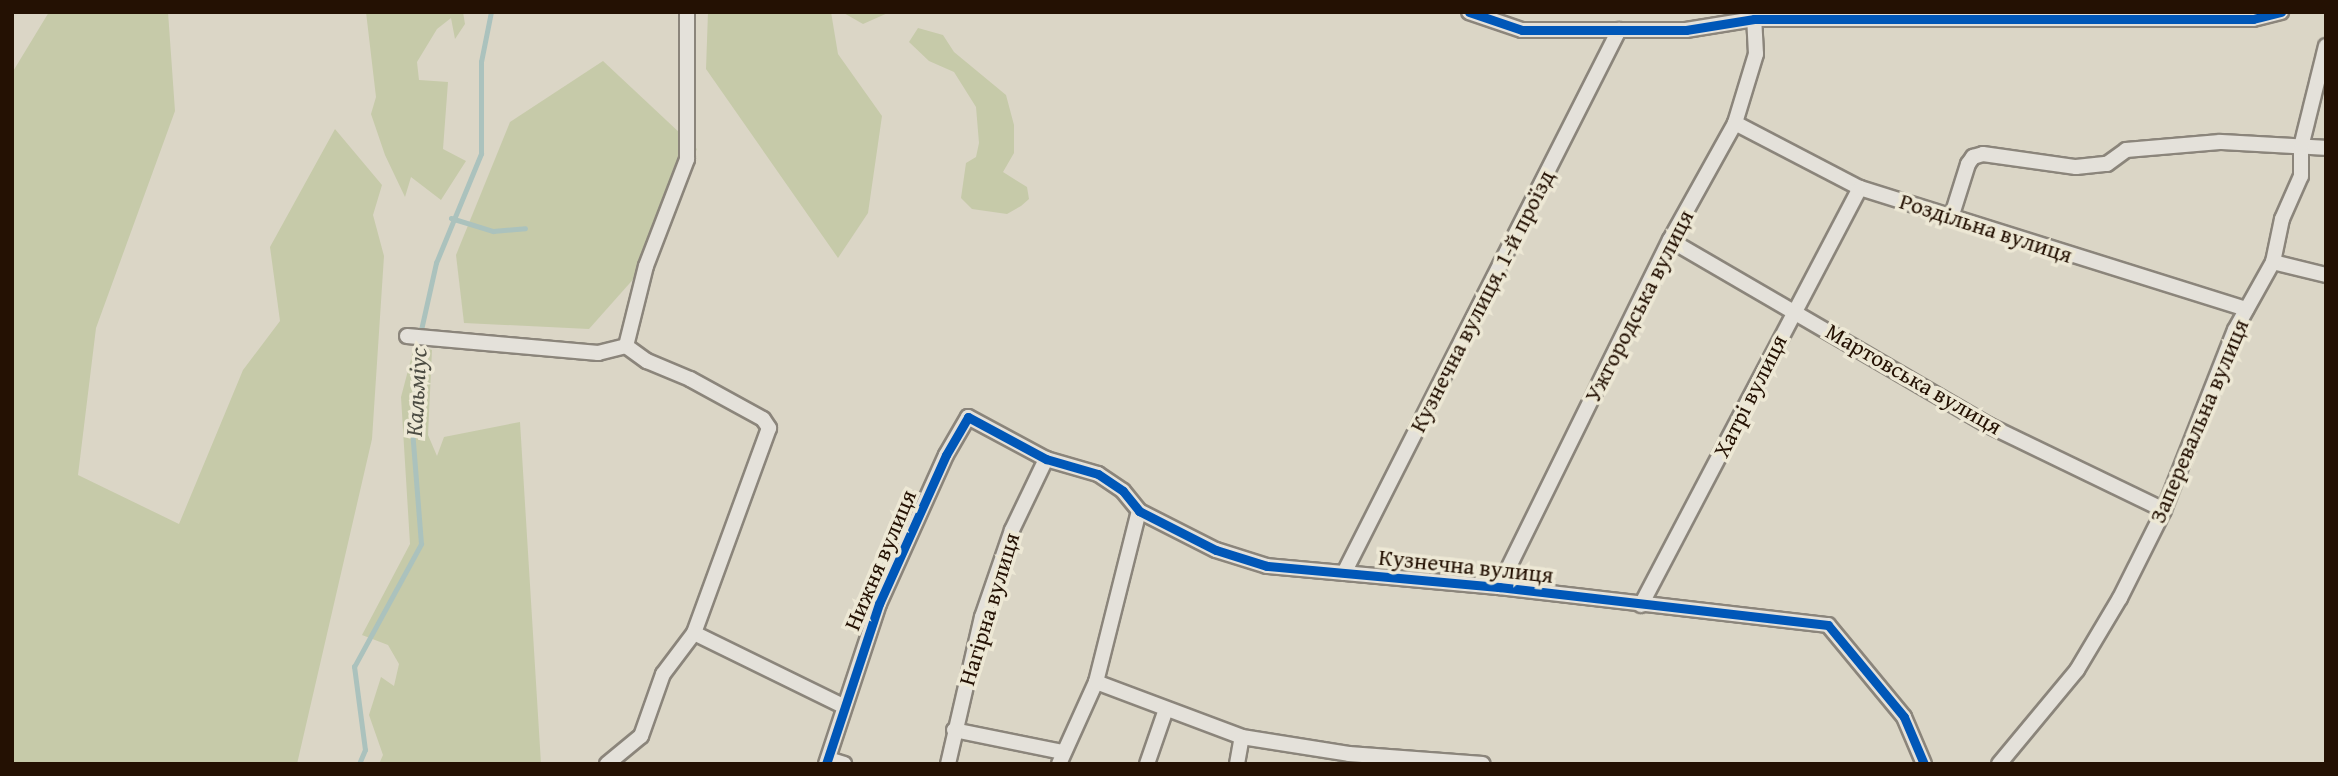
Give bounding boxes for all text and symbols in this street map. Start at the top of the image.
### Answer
street label: Кузнечна вулиця, 1-й проїзд [1404,165,1560,437]
street label: Роздільна вулиця [1896,187,2076,269]
street label: Ужгородська вулиця [1579,205,1699,407]
street label: Заперевальна вулиця [2144,315,2254,527]
street label: Мартовська вулиця [1821,317,2007,441]
street label: Хатрі вулиця [1707,330,1793,462]
water label: Кальміус [399,347,433,437]
street label: Нижня вулиця [838,486,922,634]
street label: Нагірна вулиця [953,529,1025,689]
street label: Кузнечна вулиця [1377,543,1555,589]

